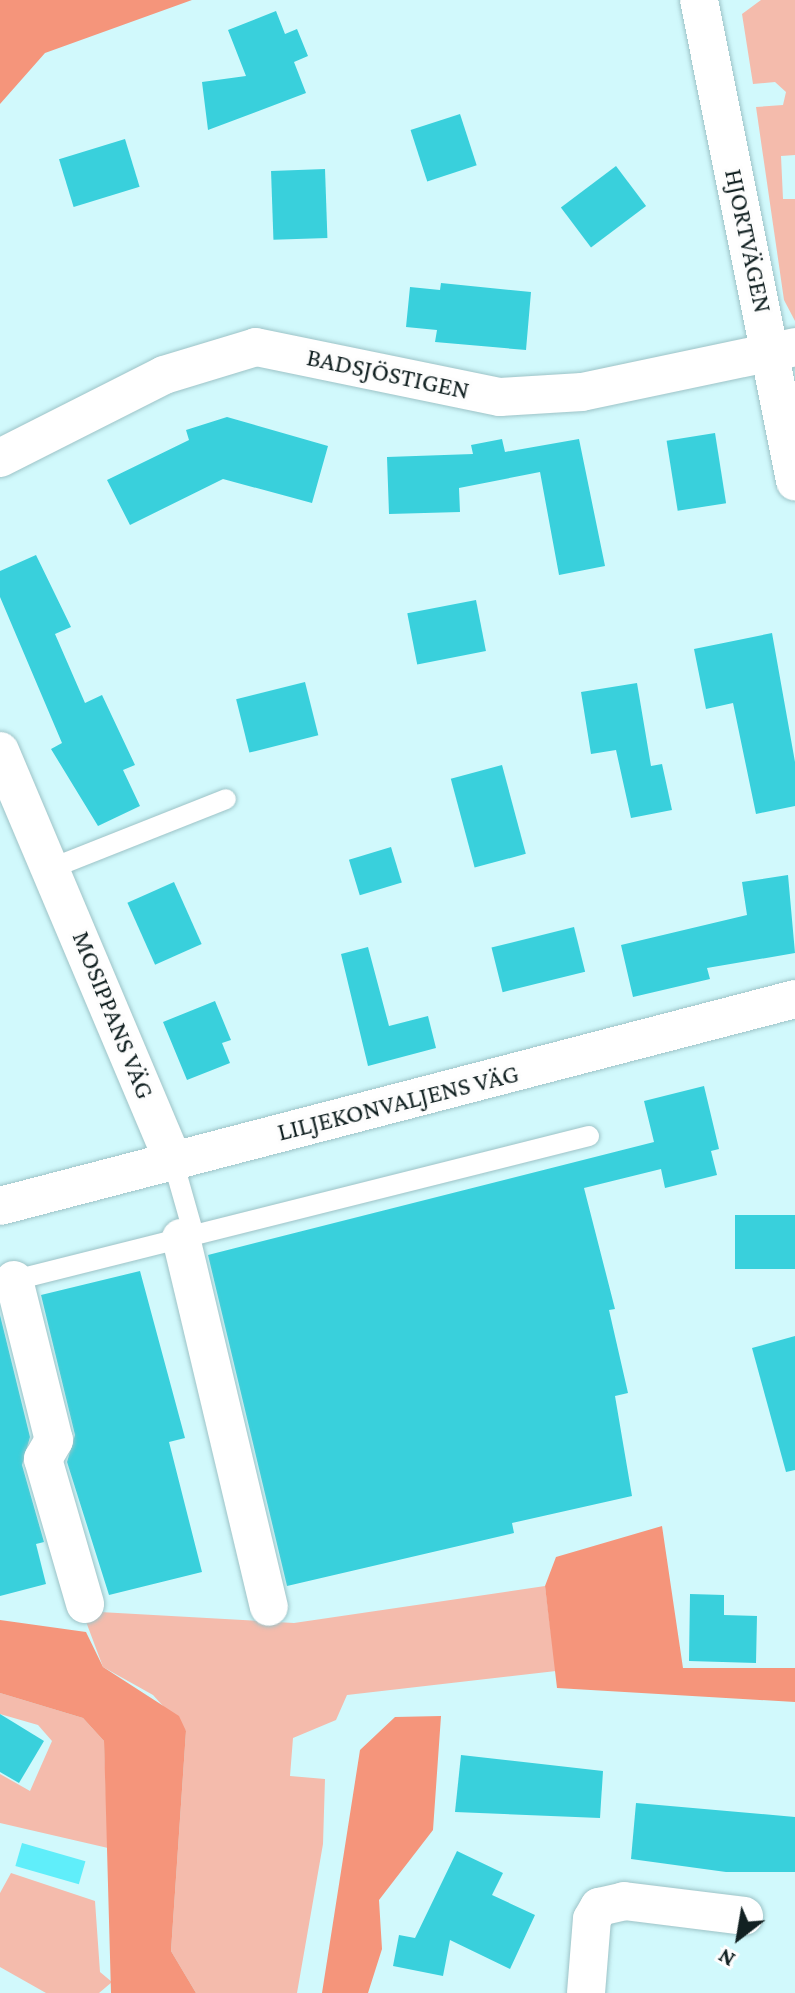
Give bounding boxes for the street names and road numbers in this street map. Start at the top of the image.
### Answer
street label: HJORTVÄGEN [718,166,778,316]
street label: BADSJÖSTIGEN [304,342,472,406]
street label: MOSIPPANS VÄG [65,927,161,1103]
street label: LILJEKONVALJENS VÄG [274,1058,522,1148]

